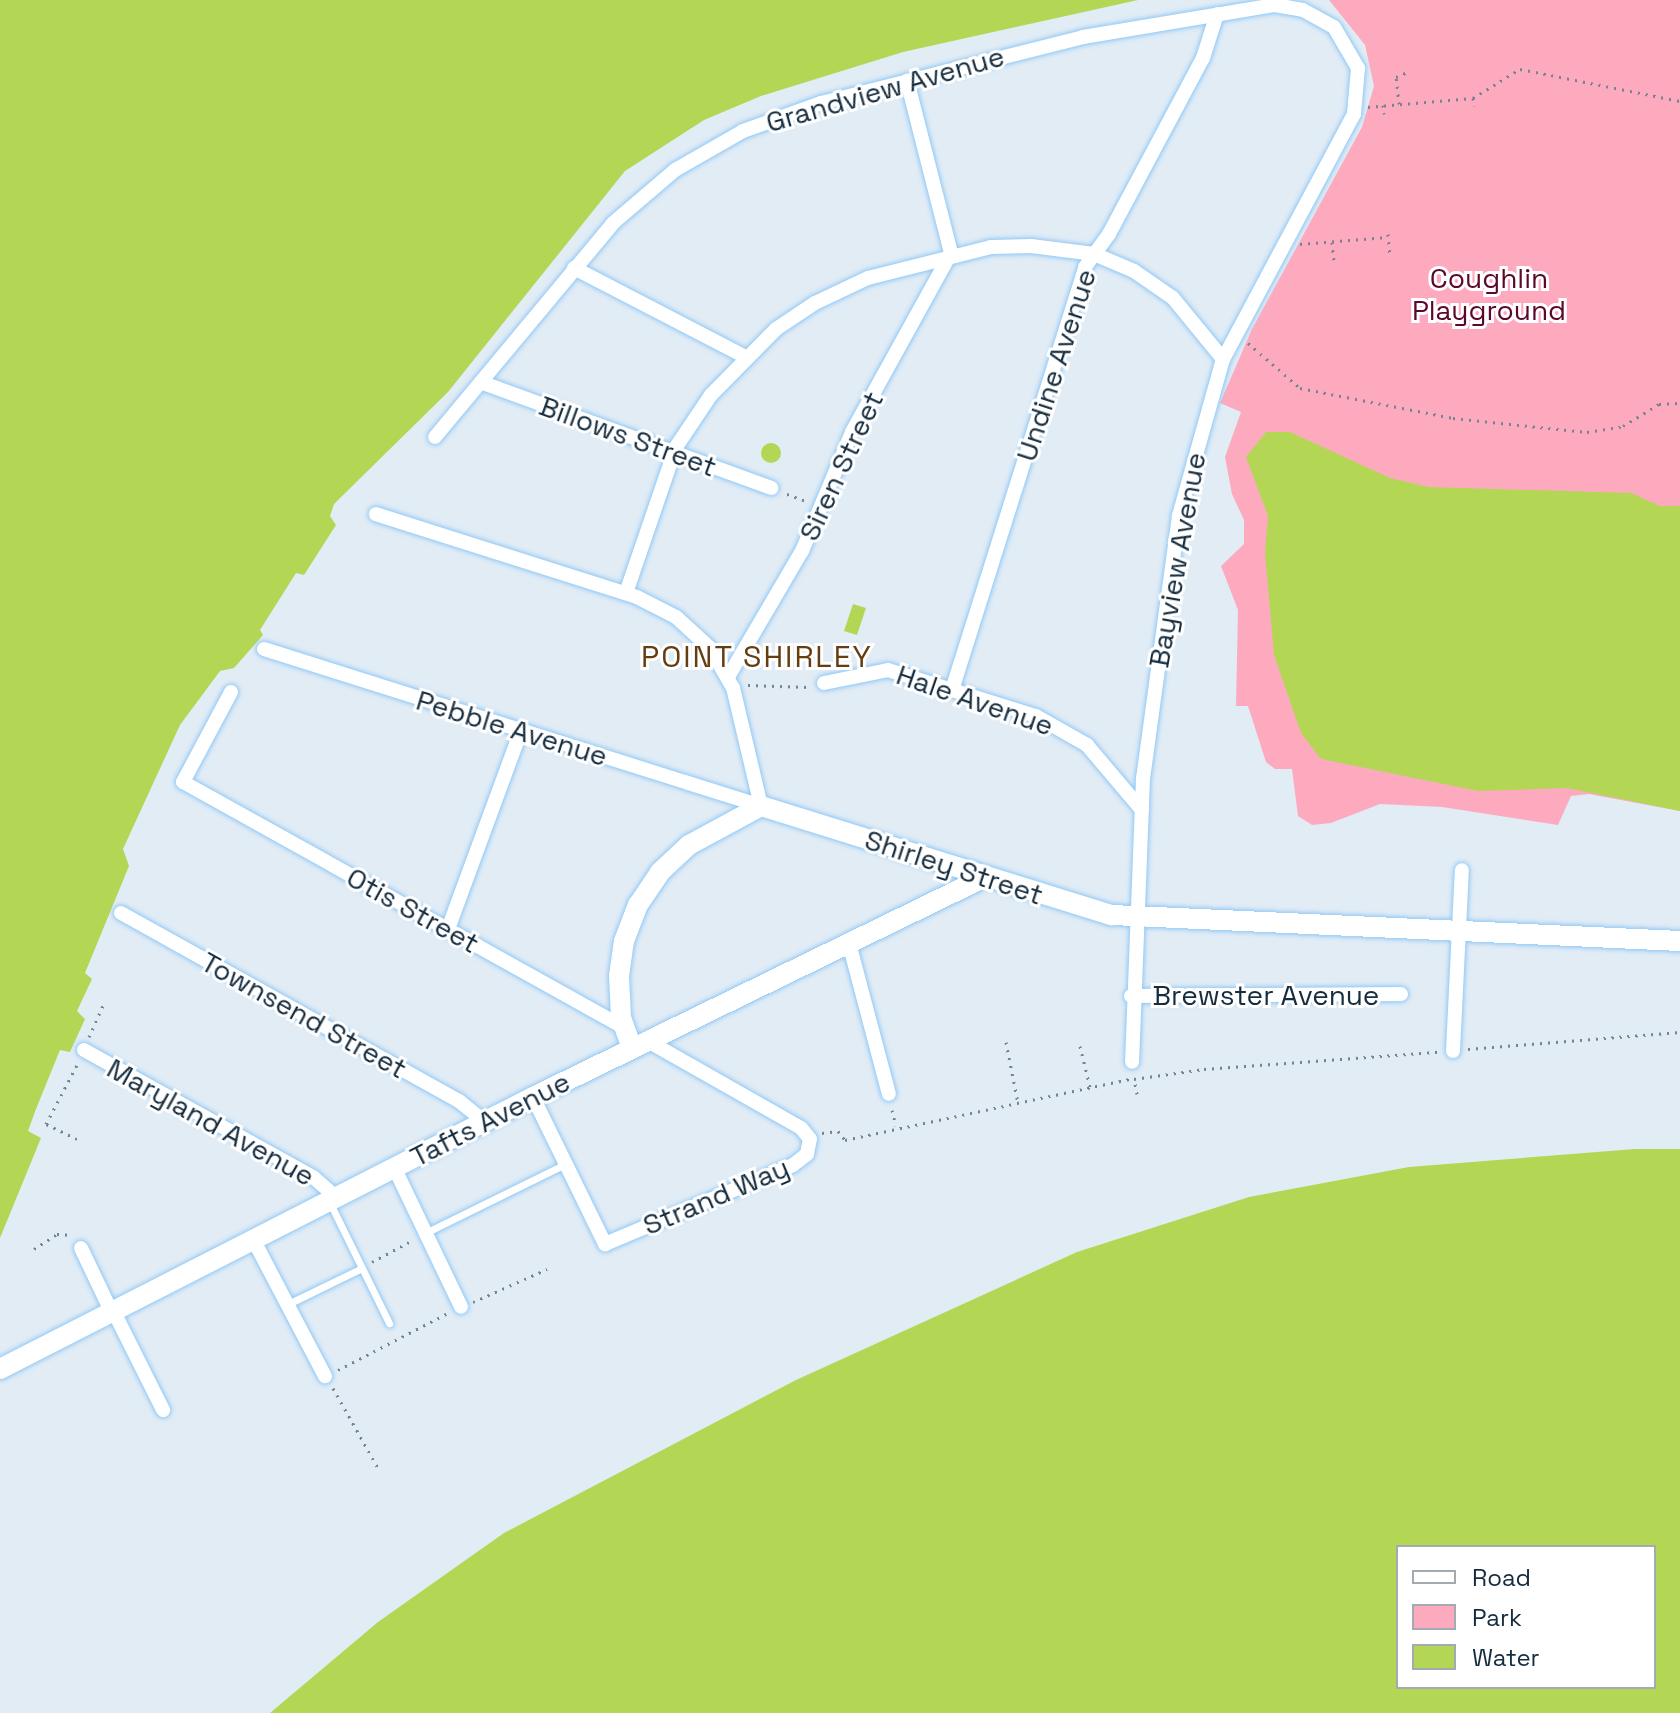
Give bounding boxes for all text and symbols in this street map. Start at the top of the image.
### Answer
street label: Grandview Avenue [762,39,1008,139]
park label: Coughlin Playground [1412,261,1566,327]
street label: Undine Avenue [1009,264,1103,466]
street label: Siren Street [792,386,890,546]
street label: Billows Street [535,388,721,484]
street label: Bayview Avenue [1142,450,1212,670]
district label: POINT SHIRLEY [641,639,873,675]
street label: Hale Avenue [892,657,1058,743]
street label: Pebble Avenue [412,683,612,773]
street label: Shirley Street [861,822,1047,912]
street label: Otis Street [341,860,485,960]
street label: Townsend Street [195,945,413,1085]
street label: Brewster Avenue [1152,978,1380,1012]
street label: Maryland Avenue [101,1051,321,1193]
street label: Tafts Avenue [404,1064,576,1174]
street label: Strand Way [638,1150,794,1242]
legend [1396,1545,1656,1689]
text: Road [1472,1562,1531,1593]
text: Park [1472,1602,1522,1633]
text: Water [1472,1642,1540,1673]

